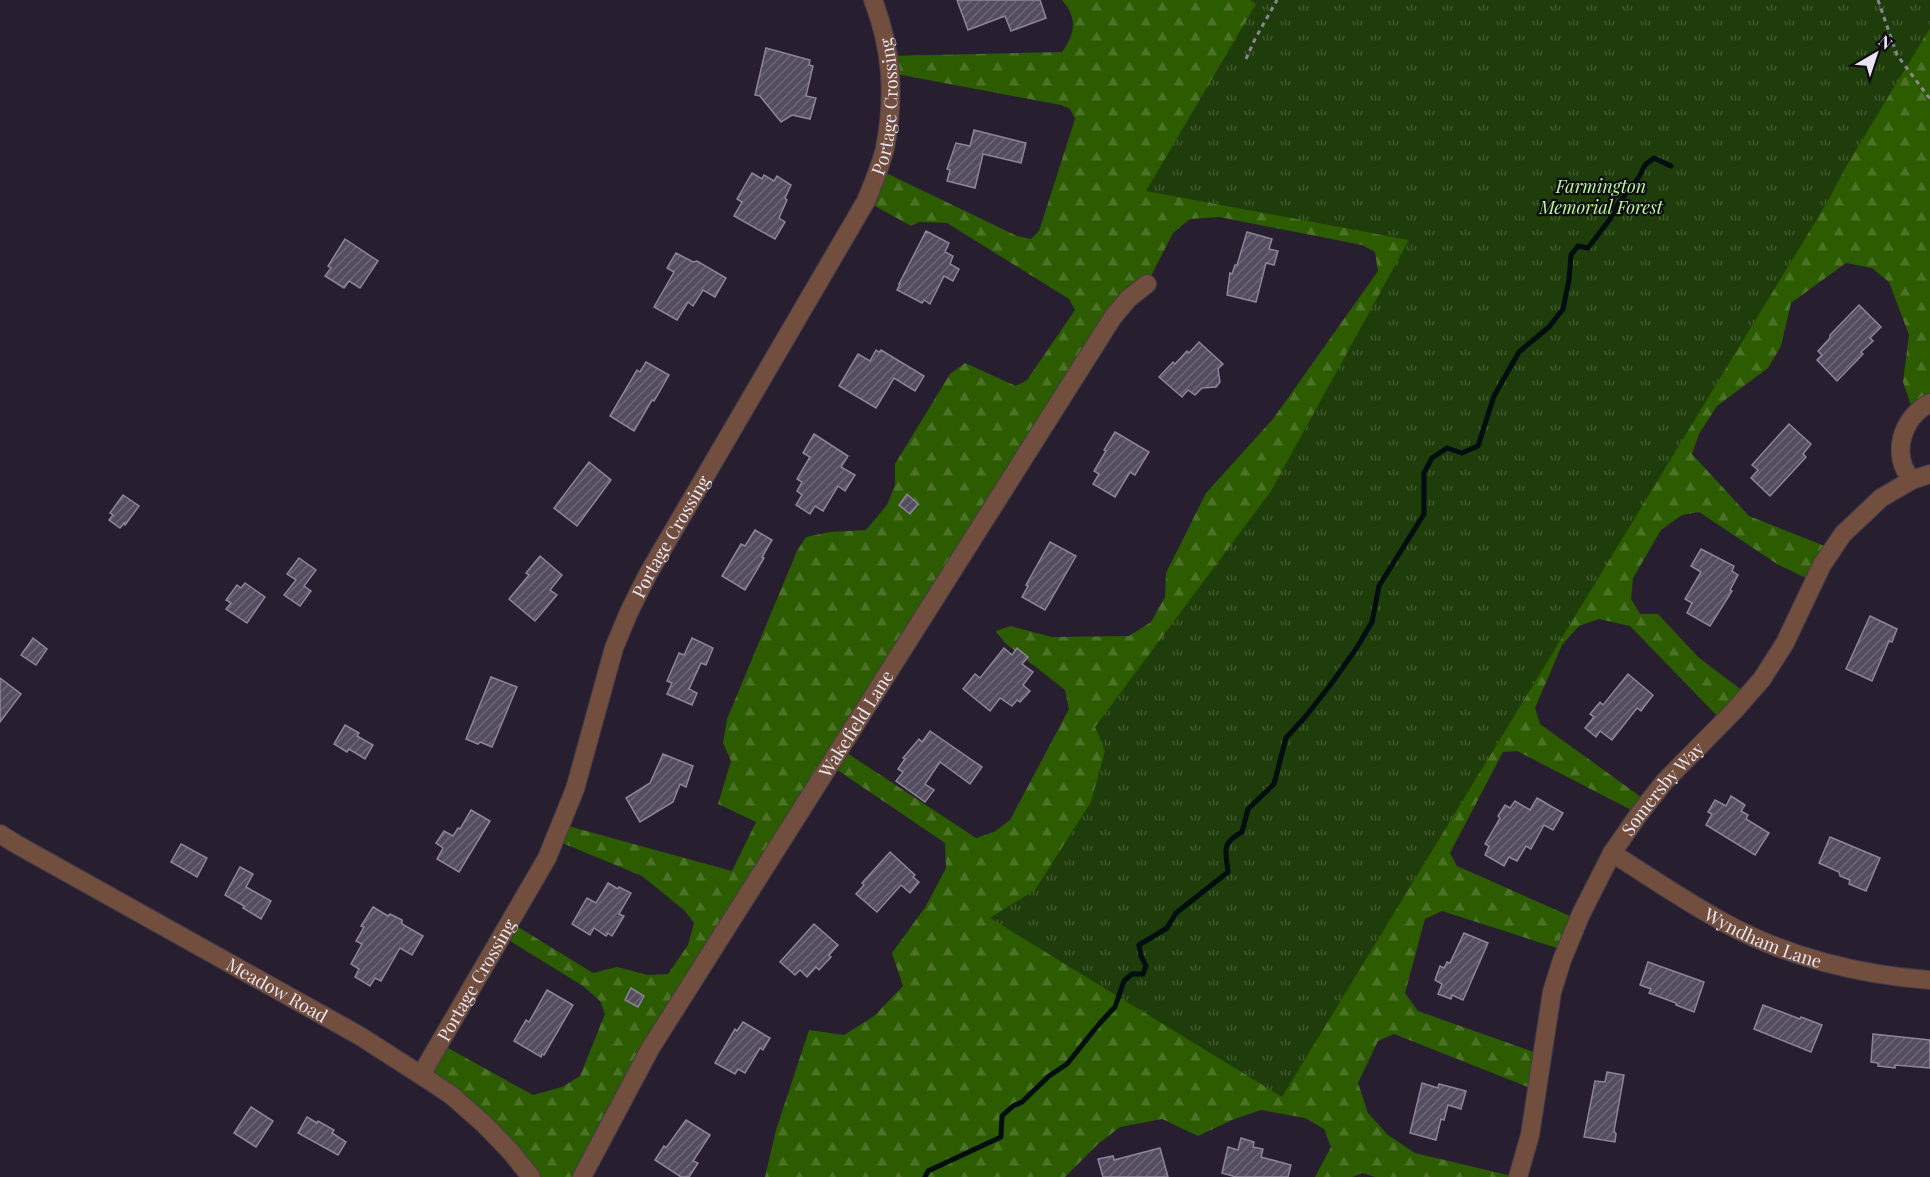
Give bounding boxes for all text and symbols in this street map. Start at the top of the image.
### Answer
north arrow [1846,24,1906,84]
text: N [1875,30,1897,54]
street label: Portage Crossing [865,36,903,178]
park label: Farmington Memorial Forest [1538,174,1664,219]
street label: Portage Crossing [626,470,716,602]
street label: Wakefield Lane [812,665,899,783]
street label: Somersby Way [1616,736,1709,840]
street label: Wyndham Lane [1699,901,1825,973]
street label: Portage Crossing [431,914,521,1046]
street label: Meadow Road [222,952,333,1028]

